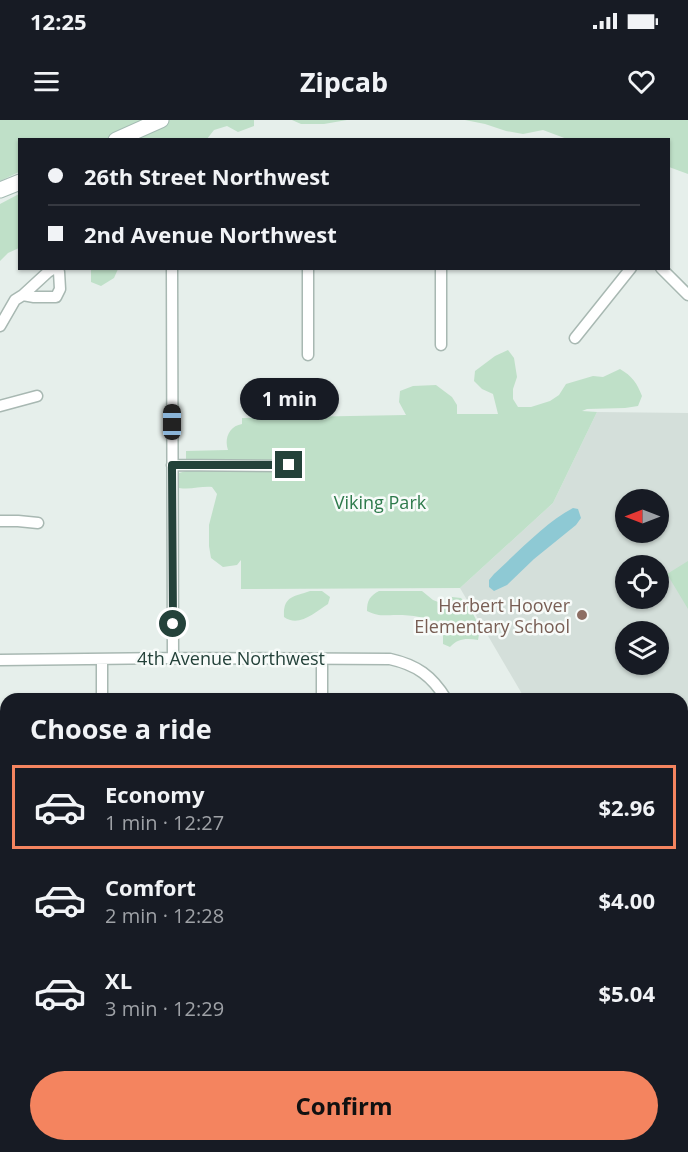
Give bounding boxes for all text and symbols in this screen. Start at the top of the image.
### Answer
text: 12:25 [30,6,87,36]
text: Zipcab [300,63,388,100]
icon: menu [30,65,63,98]
icon: heart [625,65,658,98]
text: 26th Street Northwest [84,161,330,191]
text: 2nd Avenue Northwest [84,219,337,249]
callout: 1 min [240,378,338,420]
text: 1 min [262,385,317,412]
car [163,404,181,440]
route end [275,451,302,478]
north arrow [615,489,669,543]
map controls [615,489,669,675]
park label: Viking Park [334,490,427,514]
button: locate [615,555,669,609]
place label: Herbert Hoover Elementary School [414,593,571,638]
marker: Herbert Hoover Elementary School [575,608,589,622]
route start [159,610,186,637]
button: layers [615,621,669,675]
street label: 4th Avenue Northwest [137,646,325,670]
text: Choose a ride [30,710,212,747]
text: Economy [105,779,204,809]
icon: car [33,780,87,834]
text: $2.96 [598,792,655,822]
text: 1 min · 12:27 [105,809,224,836]
text: Comfort [105,872,196,902]
icon: car [33,873,87,927]
text: $4.00 [598,885,655,915]
text: 2 min · 12:28 [105,902,224,929]
text: XL [105,965,132,995]
icon: car [33,966,87,1020]
text: $5.04 [598,978,655,1008]
text: 3 min · 12:29 [105,995,224,1022]
button: Confirm [30,1071,658,1140]

